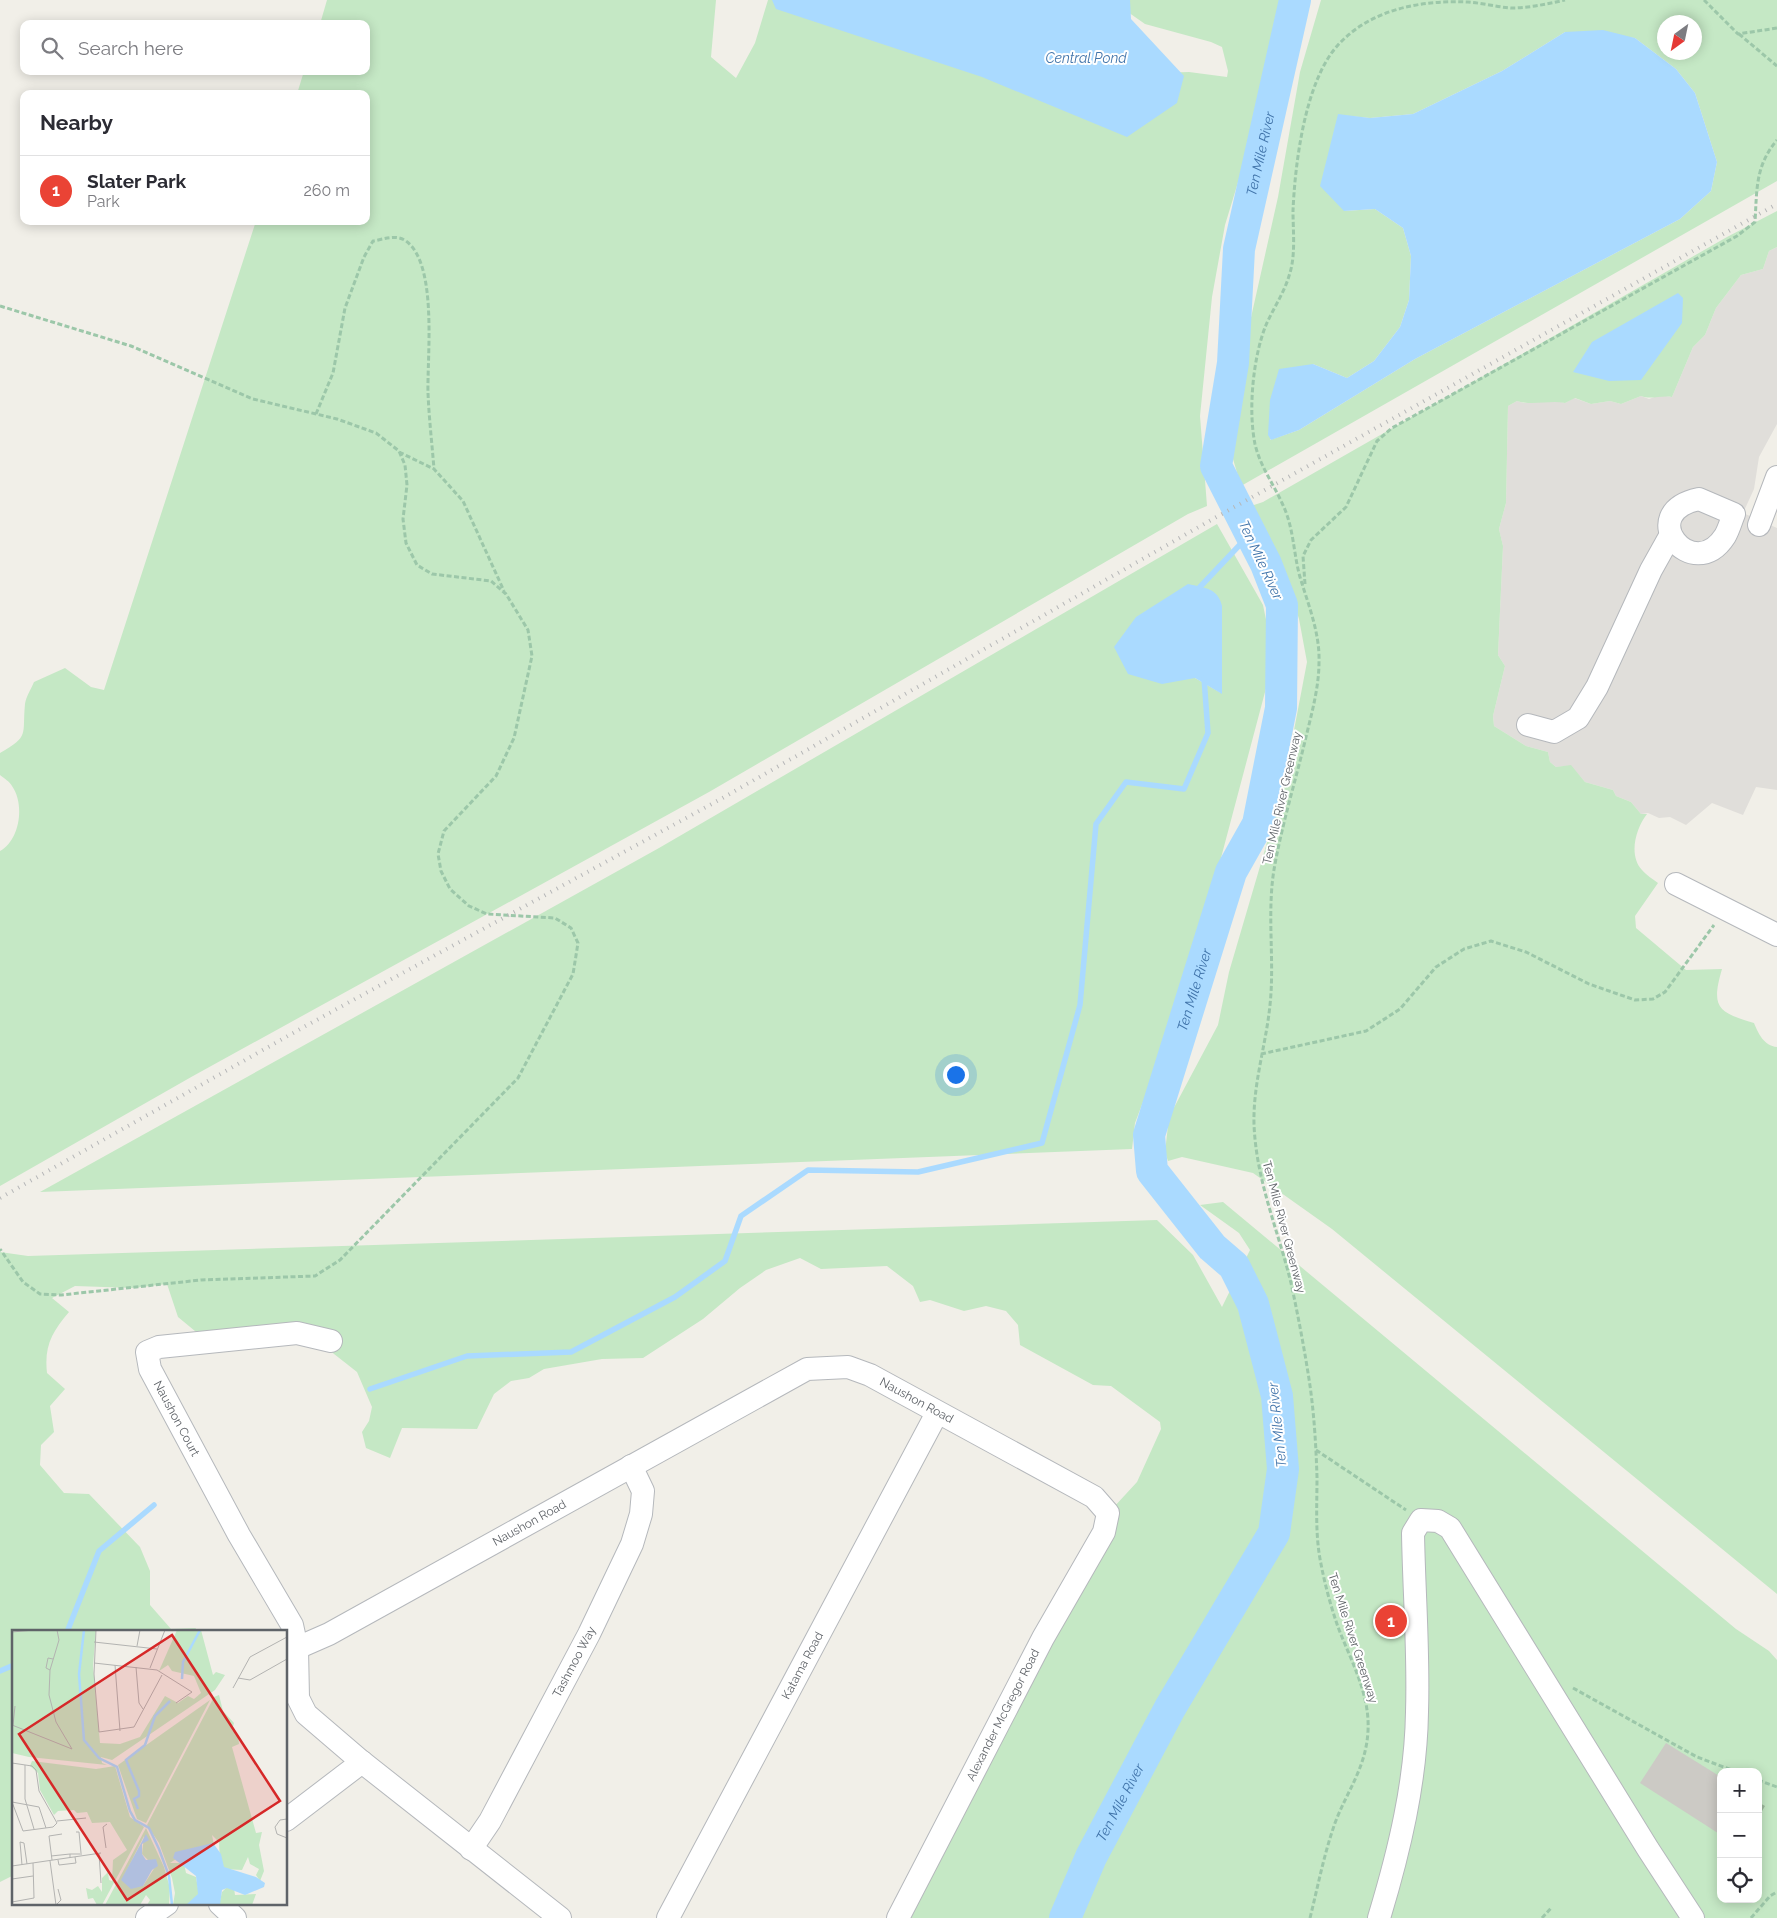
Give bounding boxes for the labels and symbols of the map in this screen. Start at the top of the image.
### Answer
north arrow [1657,15,1702,60]
water label: Central Pond [1045,50,1127,66]
water label: Ten Mile River [1243,109,1278,197]
water label: Ten Mile River [1236,518,1287,603]
street label: Ten Mile River Greenway [1260,730,1304,866]
water label: Ten Mile River [1174,945,1215,1033]
your location [943,1062,969,1088]
street label: Ten Mile River Greenway [1260,1159,1309,1295]
street label: Naushon Road [877,1375,956,1426]
street label: Naushon Court [151,1378,202,1459]
water label: Ten Mile River [1264,1380,1289,1468]
street label: Naushon Road [490,1497,568,1549]
street label: Ten Mile River Greenway [1325,1571,1381,1705]
pin: 1 [1375,1602,1407,1640]
street label: Tashmoo Way [550,1624,599,1700]
inset map [12,1630,288,1906]
street label: Katama Road [779,1630,826,1702]
street label: Alexander McGregor Road [964,1647,1042,1783]
water label: Ten Mile River [1093,1760,1148,1844]

